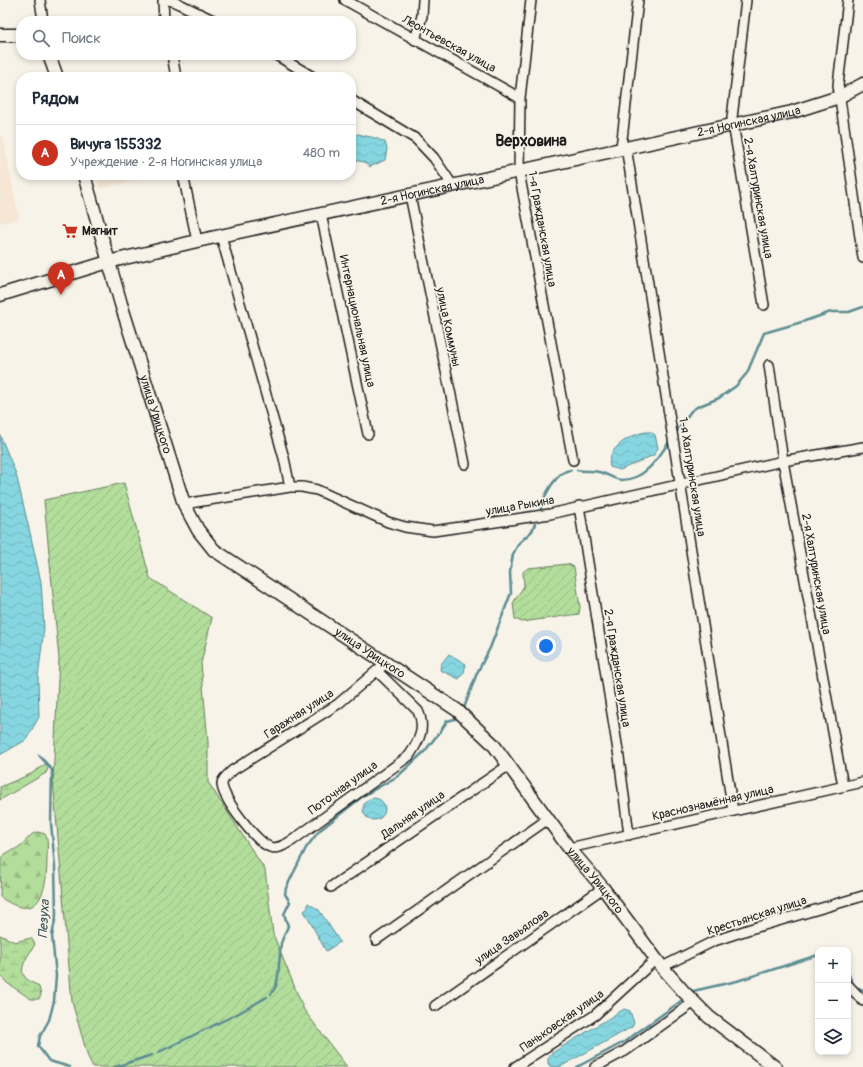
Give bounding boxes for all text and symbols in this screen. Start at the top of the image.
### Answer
street label: Леонтьевская улица [399,12,499,76]
search box [16,16,356,60]
icon: search [30,27,52,49]
text: Поиск [62,29,101,48]
text: Рядом [32,88,79,109]
street label: 2-я Ногинская улица [696,102,803,140]
district label: Верховина [495,131,567,151]
text: Вичуга 155332 [70,135,162,154]
street label: 2-я Халтуринская улица [740,136,776,260]
text: A [41,145,49,161]
text: 480 m [303,145,340,161]
text: Учреждение · 2-я Ногинская улица [70,154,262,170]
street label: 1-я Гражданская улица [524,170,560,289]
street label: 2-я Ногинская улица [379,171,486,209]
supermarket icon: Магнит [61,222,79,240]
place label: Магнит [82,224,119,239]
street label: Интернациональная улица [336,254,378,389]
pin: A [48,262,74,295]
street label: улица Коммуны [432,285,464,368]
street label: улица Урицкого [136,372,175,456]
street label: 1-я Халтуринская улица [675,416,709,538]
street label: улица Рыкина [484,493,556,520]
street label: 2-я Халтуринская улица [798,512,834,636]
street label: 2-я Гражданская улица [600,608,634,729]
street label: улица Урицкого [331,624,409,682]
your location [536,636,556,656]
street label: Гаражная улица [261,686,337,742]
street label: Поточная улица [305,758,381,818]
street label: Краснознамённая улица [651,782,776,824]
street label: Дальняя улица [377,787,448,843]
street label: улица Урицкого [563,843,627,917]
street label: Крестьянская улица [705,893,809,939]
water label: Пезуха [35,898,53,939]
street label: улица Завьялова [471,906,552,969]
map controls [815,947,851,1055]
button: + [815,947,851,983]
button: − [815,983,851,1019]
street label: Паньковская улица [517,986,607,1055]
button: layers [815,1019,851,1055]

